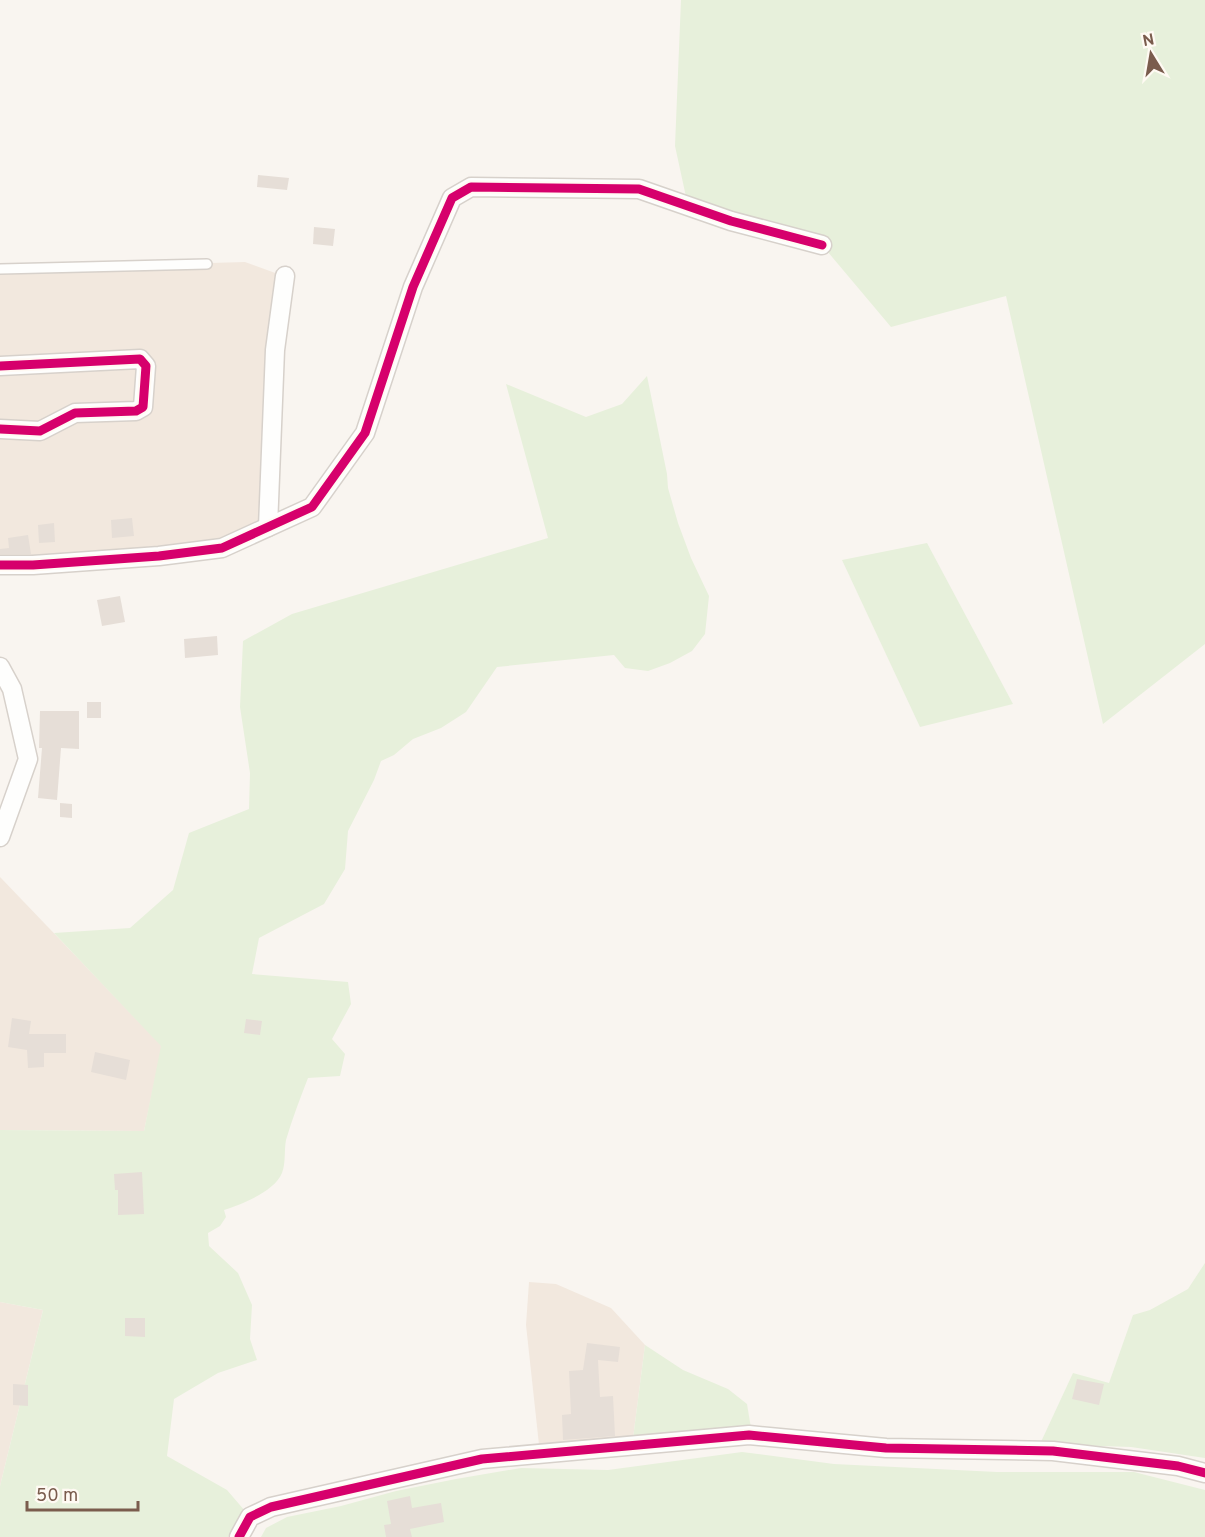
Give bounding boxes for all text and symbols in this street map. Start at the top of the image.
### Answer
north arrow [1121,24,1181,84]
text: N [1141,30,1156,52]
scale bar [27,1474,138,1512]
text: 50 m [36,1485,78,1508]

